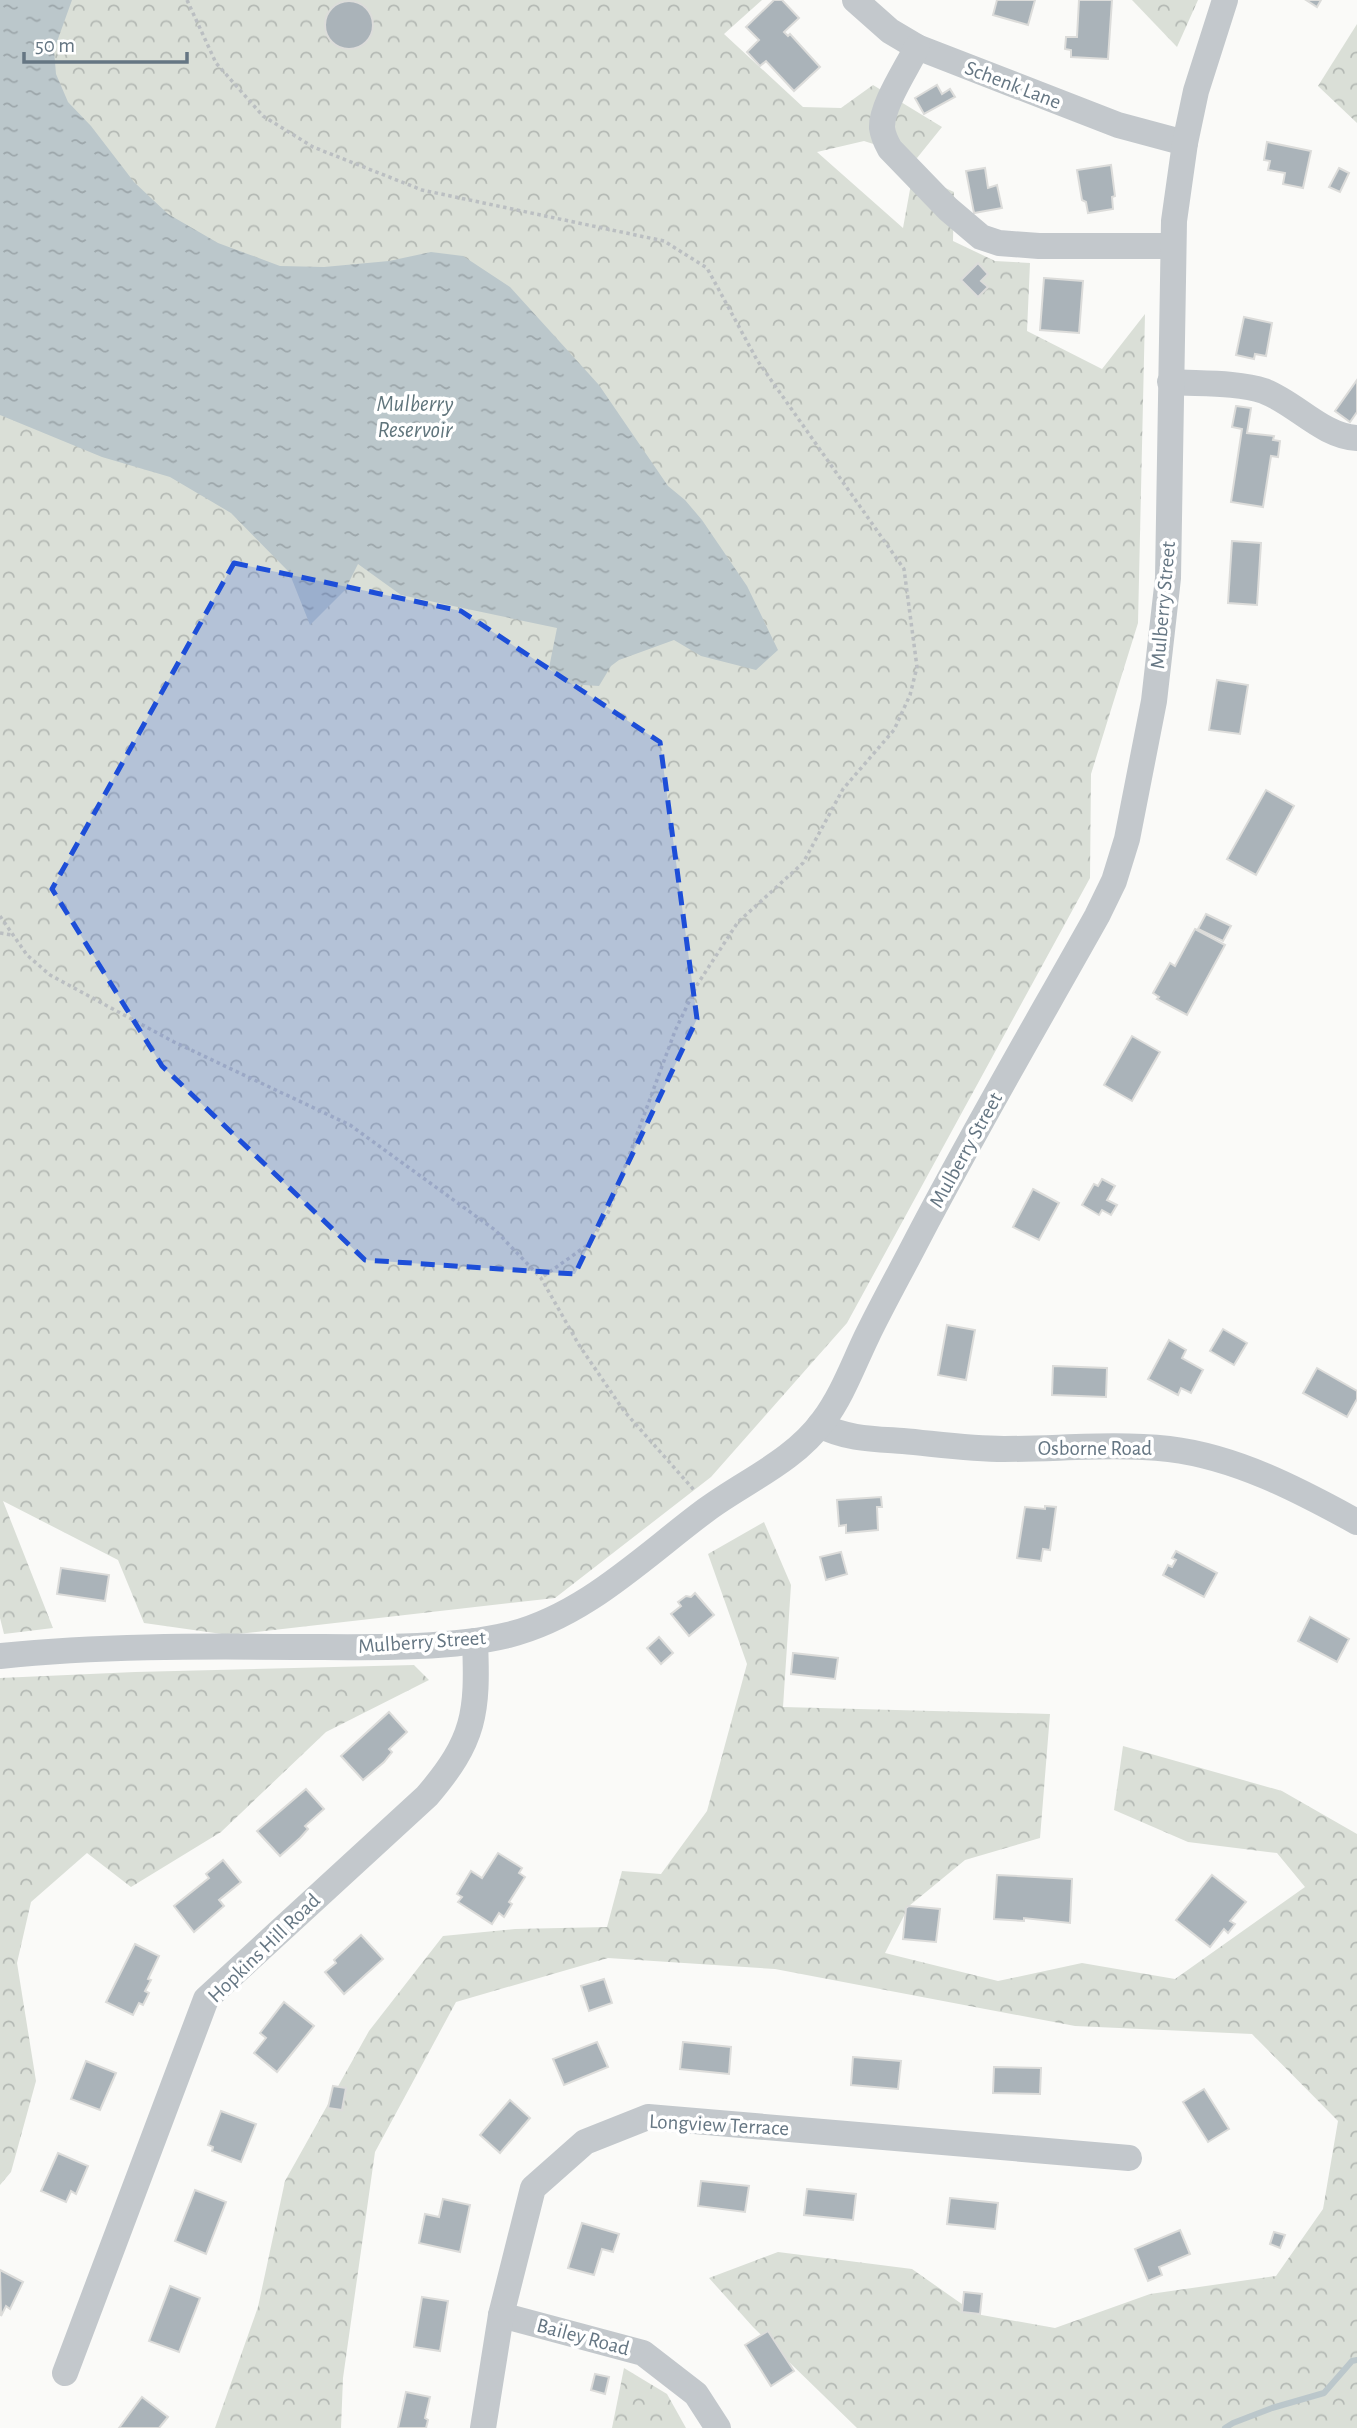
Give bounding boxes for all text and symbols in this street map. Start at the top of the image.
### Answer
scale bar [24,21,187,65]
text: 50 m [35,35,75,56]
street label: Schenk Lane [962,57,1064,113]
water label: Mulberry Reservoir [377,393,454,442]
street label: Mulberry Street [1147,540,1179,670]
street label: Mulberry Street [926,1089,1006,1211]
street label: Osborne Road [1038,1438,1152,1459]
street label: Mulberry Street [357,1627,487,1657]
street label: Hopkins Hill Road [204,1889,324,2007]
street label: Longview Terrace [648,2111,790,2139]
street label: Bailey Road [534,2315,632,2359]

